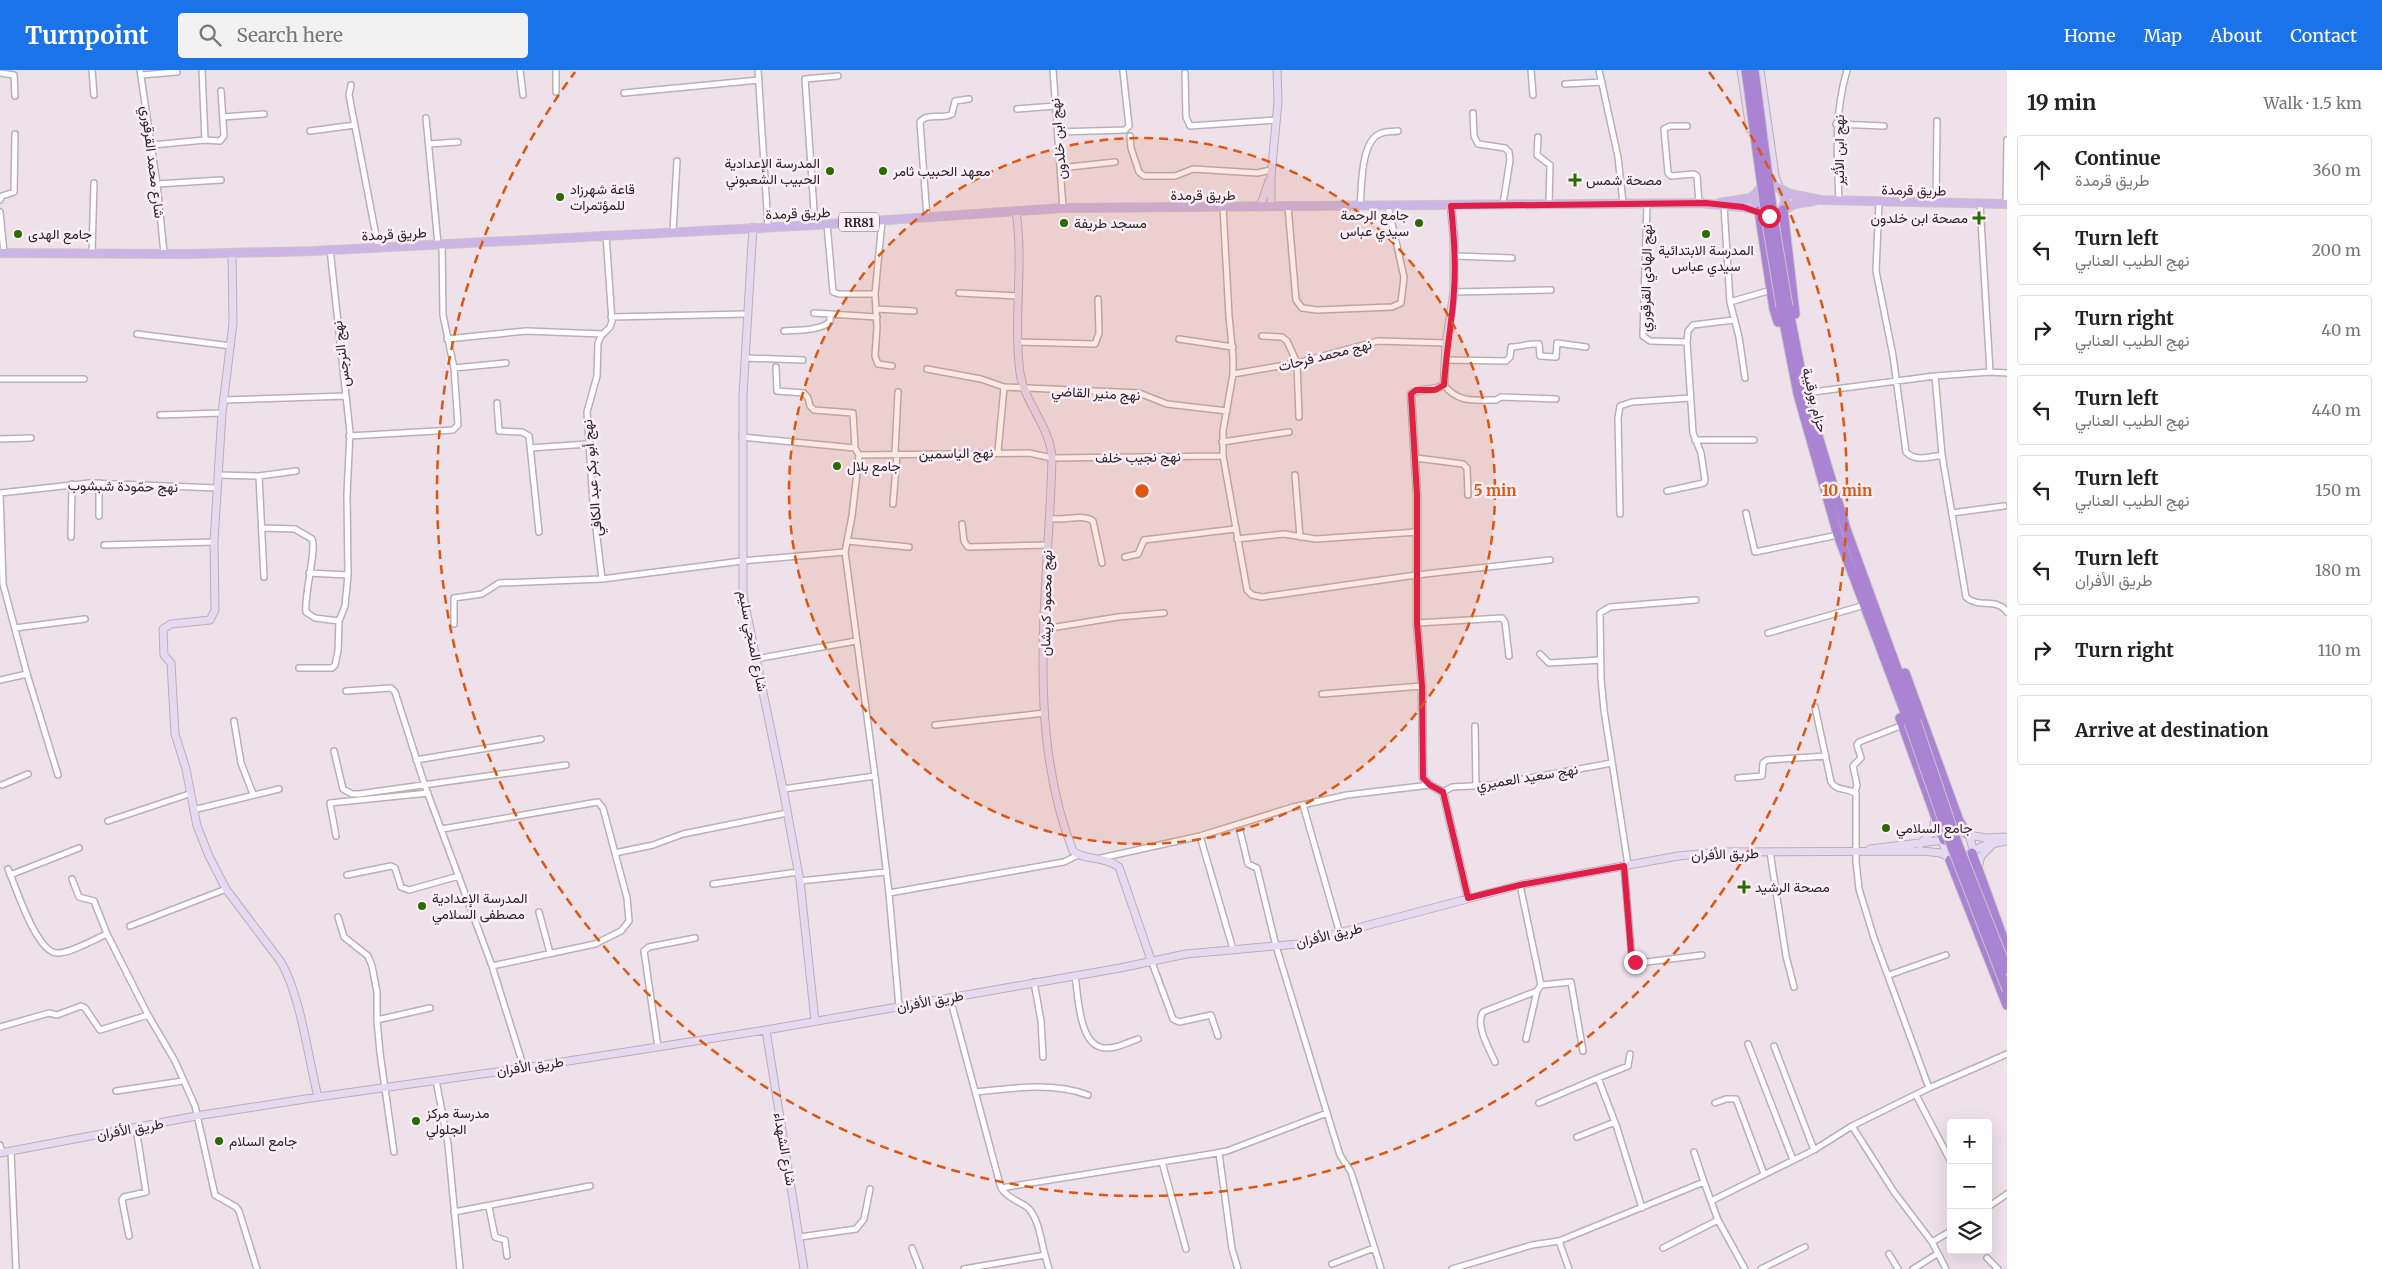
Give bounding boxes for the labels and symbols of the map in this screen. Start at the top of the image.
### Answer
street label: نهج ابن خلدون [1045,97,1073,180]
street label: شارع محمد القرقوري [134,105,169,220]
street label: نهج ابن الأثير [1830,114,1850,187]
place label: المدرسة الإعدادية الحبيب الشعبوني [724,154,820,191]
place label: معهد الحبيب ثامر [892,162,990,180]
marker: المدرسة الإعدادية الحبيب الشعبوني [824,165,836,177]
marker: معهد الحبيب ثامر [877,165,889,177]
place label: مصحة شمس [1586,171,1662,189]
marker: مصحة شمس [1568,173,1582,187]
place label: قاعة شهرزاد للمؤتمرات [570,180,635,214]
street label: طريق قرمدة [1881,180,1947,200]
street label: طريق قرمدة [1170,186,1236,204]
marker: قاعة شهرزاد للمؤتمرات [554,191,566,203]
street label: طريق قرمدة [765,203,831,223]
route start [1758,205,1781,228]
place label: جامع الرحمة سيدي عباس [1340,206,1409,243]
place label: مصحة ابن خلدون [1871,209,1968,227]
marker: مصحة ابن خلدون [1972,211,1986,225]
road number: RR81 [839,212,879,232]
place label: مسجد طريفة [1074,214,1147,232]
marker: مسجد طريفة [1058,217,1070,229]
marker: جامع الرحمة سيدي عباس [1413,217,1425,229]
street label: طريق قرمدة [361,223,427,245]
street label: نهج الهادي القرقوري [1636,224,1659,332]
place label: جامع الهدى [28,225,92,245]
marker: جامع الهدى [12,228,24,240]
marker: المدرسة الابتدائية سيدي عباس [1700,228,1712,240]
place label: المدرسة الابتدائية سيدي عباس [1658,241,1754,278]
street label: نهج النرجس [328,319,356,388]
street label: نهج محمد فرحات [1276,335,1374,377]
street label: حزام بورقيبة [1798,366,1832,434]
street label: نهج منير القاضي [1051,382,1141,407]
street label: نهج أبو بكر عبد الكافي [578,419,609,537]
street label: نهج الياسمين [919,443,994,465]
street label: نهج نجيب خلف [1095,447,1181,469]
place label: جامع بلال [847,457,901,477]
marker: جامع بلال [831,460,843,472]
street label: نهج حمّودة شبشوب [68,476,178,498]
text: 5 min [1474,481,1516,500]
text: 10 min [1822,481,1872,500]
centre of rings [1133,482,1151,500]
street label: نهج محمود كريشان [1036,550,1058,656]
street label: شارع المنجي سليم [731,589,772,694]
street label: نهج سعيد العميري [1475,760,1580,797]
place label: جامع السلامي [1896,819,1973,840]
marker: جامع السلامي [1880,822,1892,834]
street label: طريق الأفران [1691,844,1759,864]
place label: مصحة الرشيد [1755,878,1830,896]
marker: مصحة الرشيد [1737,880,1751,894]
place label: المدرسة الإعدادية مصطفى السلامي [432,889,528,926]
marker: المدرسة الإعدادية مصطفى السلامي [416,900,428,912]
street label: طريق الأفران [1294,919,1364,951]
route end [1624,951,1647,974]
street label: طريق الأفران [895,986,965,1016]
street label: طريق الأفران [495,1052,565,1080]
place label: مدرسة مركز الجلولي [425,1104,489,1141]
street label: شارع الشهداء [768,1111,800,1187]
street label: طريق الأفران [95,1114,165,1144]
marker: مدرسة مركز الجلولي [410,1115,422,1127]
place label: جامع السلام [229,1132,297,1152]
marker: جامع السلام [213,1135,225,1147]

